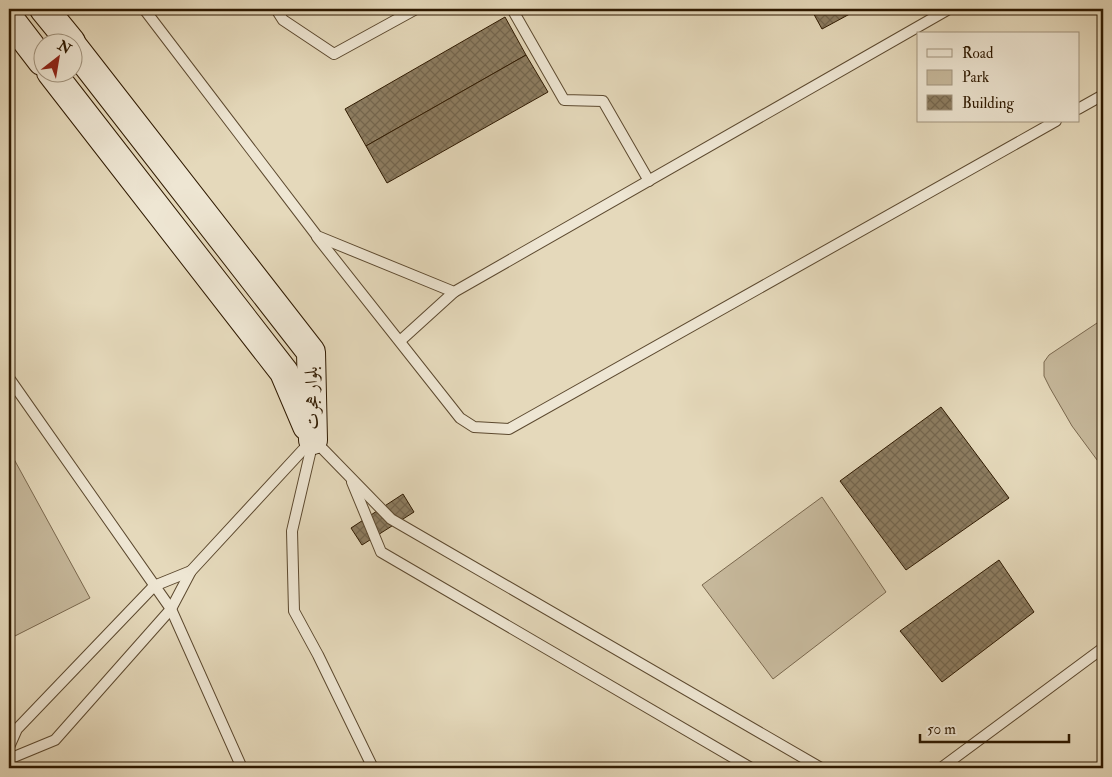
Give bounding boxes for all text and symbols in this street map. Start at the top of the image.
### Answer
north arrow [32,32,82,82]
legend [917,32,1080,122]
text: N [54,36,75,58]
text: Road [962,44,994,63]
text: Park [962,68,989,87]
text: Building [962,94,1014,113]
street label: بلوار هجرت [300,366,324,430]
scale bar [920,712,1068,744]
text: 50 m [927,720,956,739]

